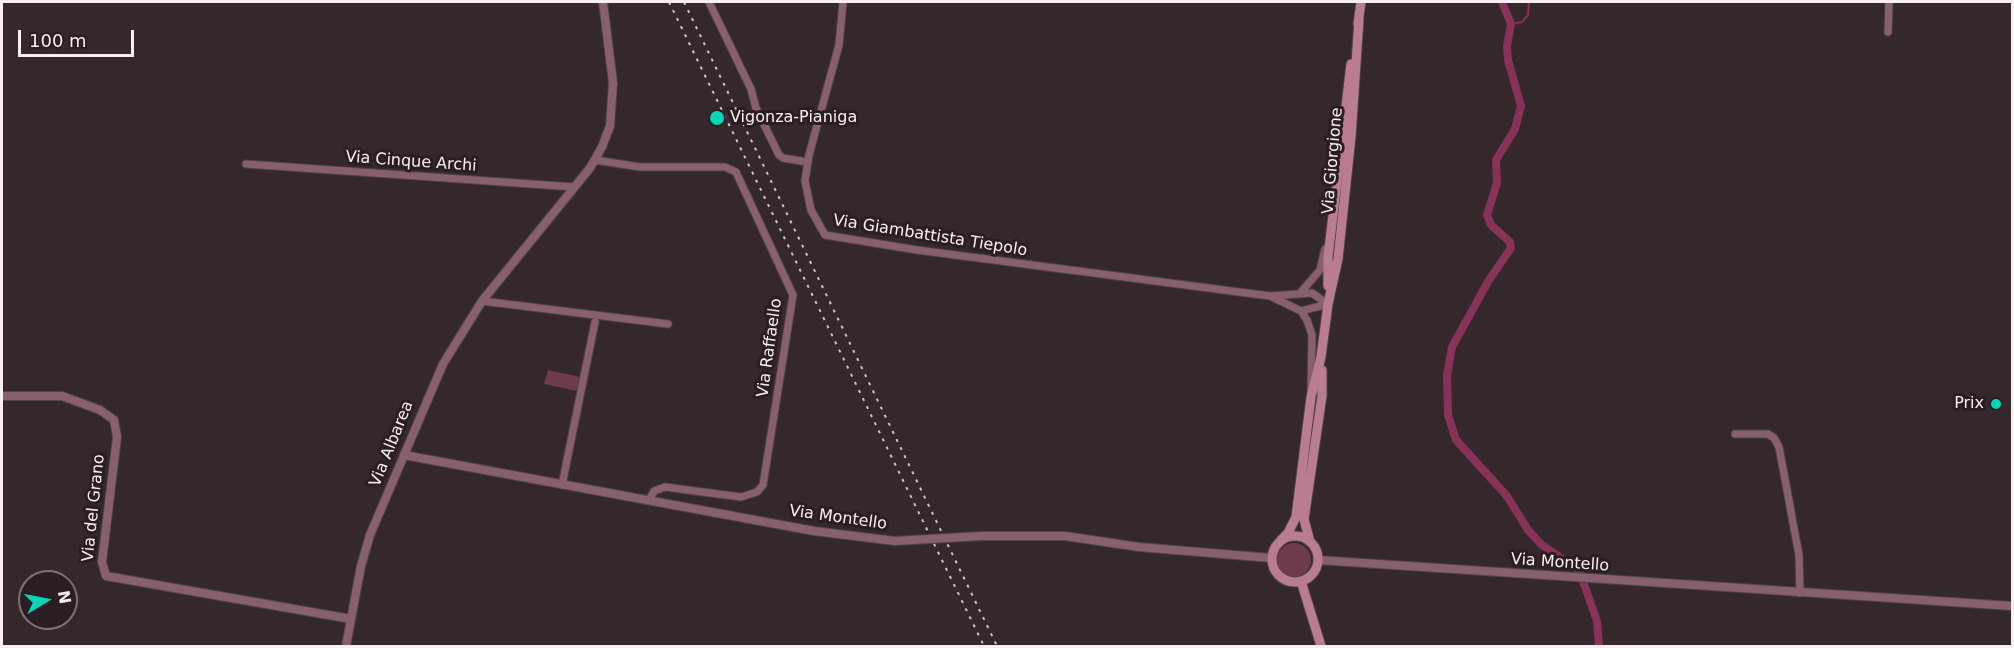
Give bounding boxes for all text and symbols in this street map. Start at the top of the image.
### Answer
scale bar [21,18,136,56]
text: 100 m [29,30,87,51]
street label: Via Giorgione [1319,107,1347,215]
place label: Vigonza-Pianiga [730,108,857,128]
marker: Vigonza-Pianiga [708,109,726,127]
street label: Via Cinque Archi [345,148,477,176]
street label: Via Giambattista Tiepolo [832,211,1028,261]
street label: Via Raffaello [754,297,786,399]
place label: Prix [1954,394,1984,414]
marker: Prix [1989,397,2003,411]
street label: Via Albarea [366,398,418,490]
street label: Via del Grano [79,453,109,563]
street label: Via Montello [788,502,888,534]
street label: Via Montello [1510,550,1610,576]
north arrow [18,570,78,630]
text: N [54,589,75,605]

